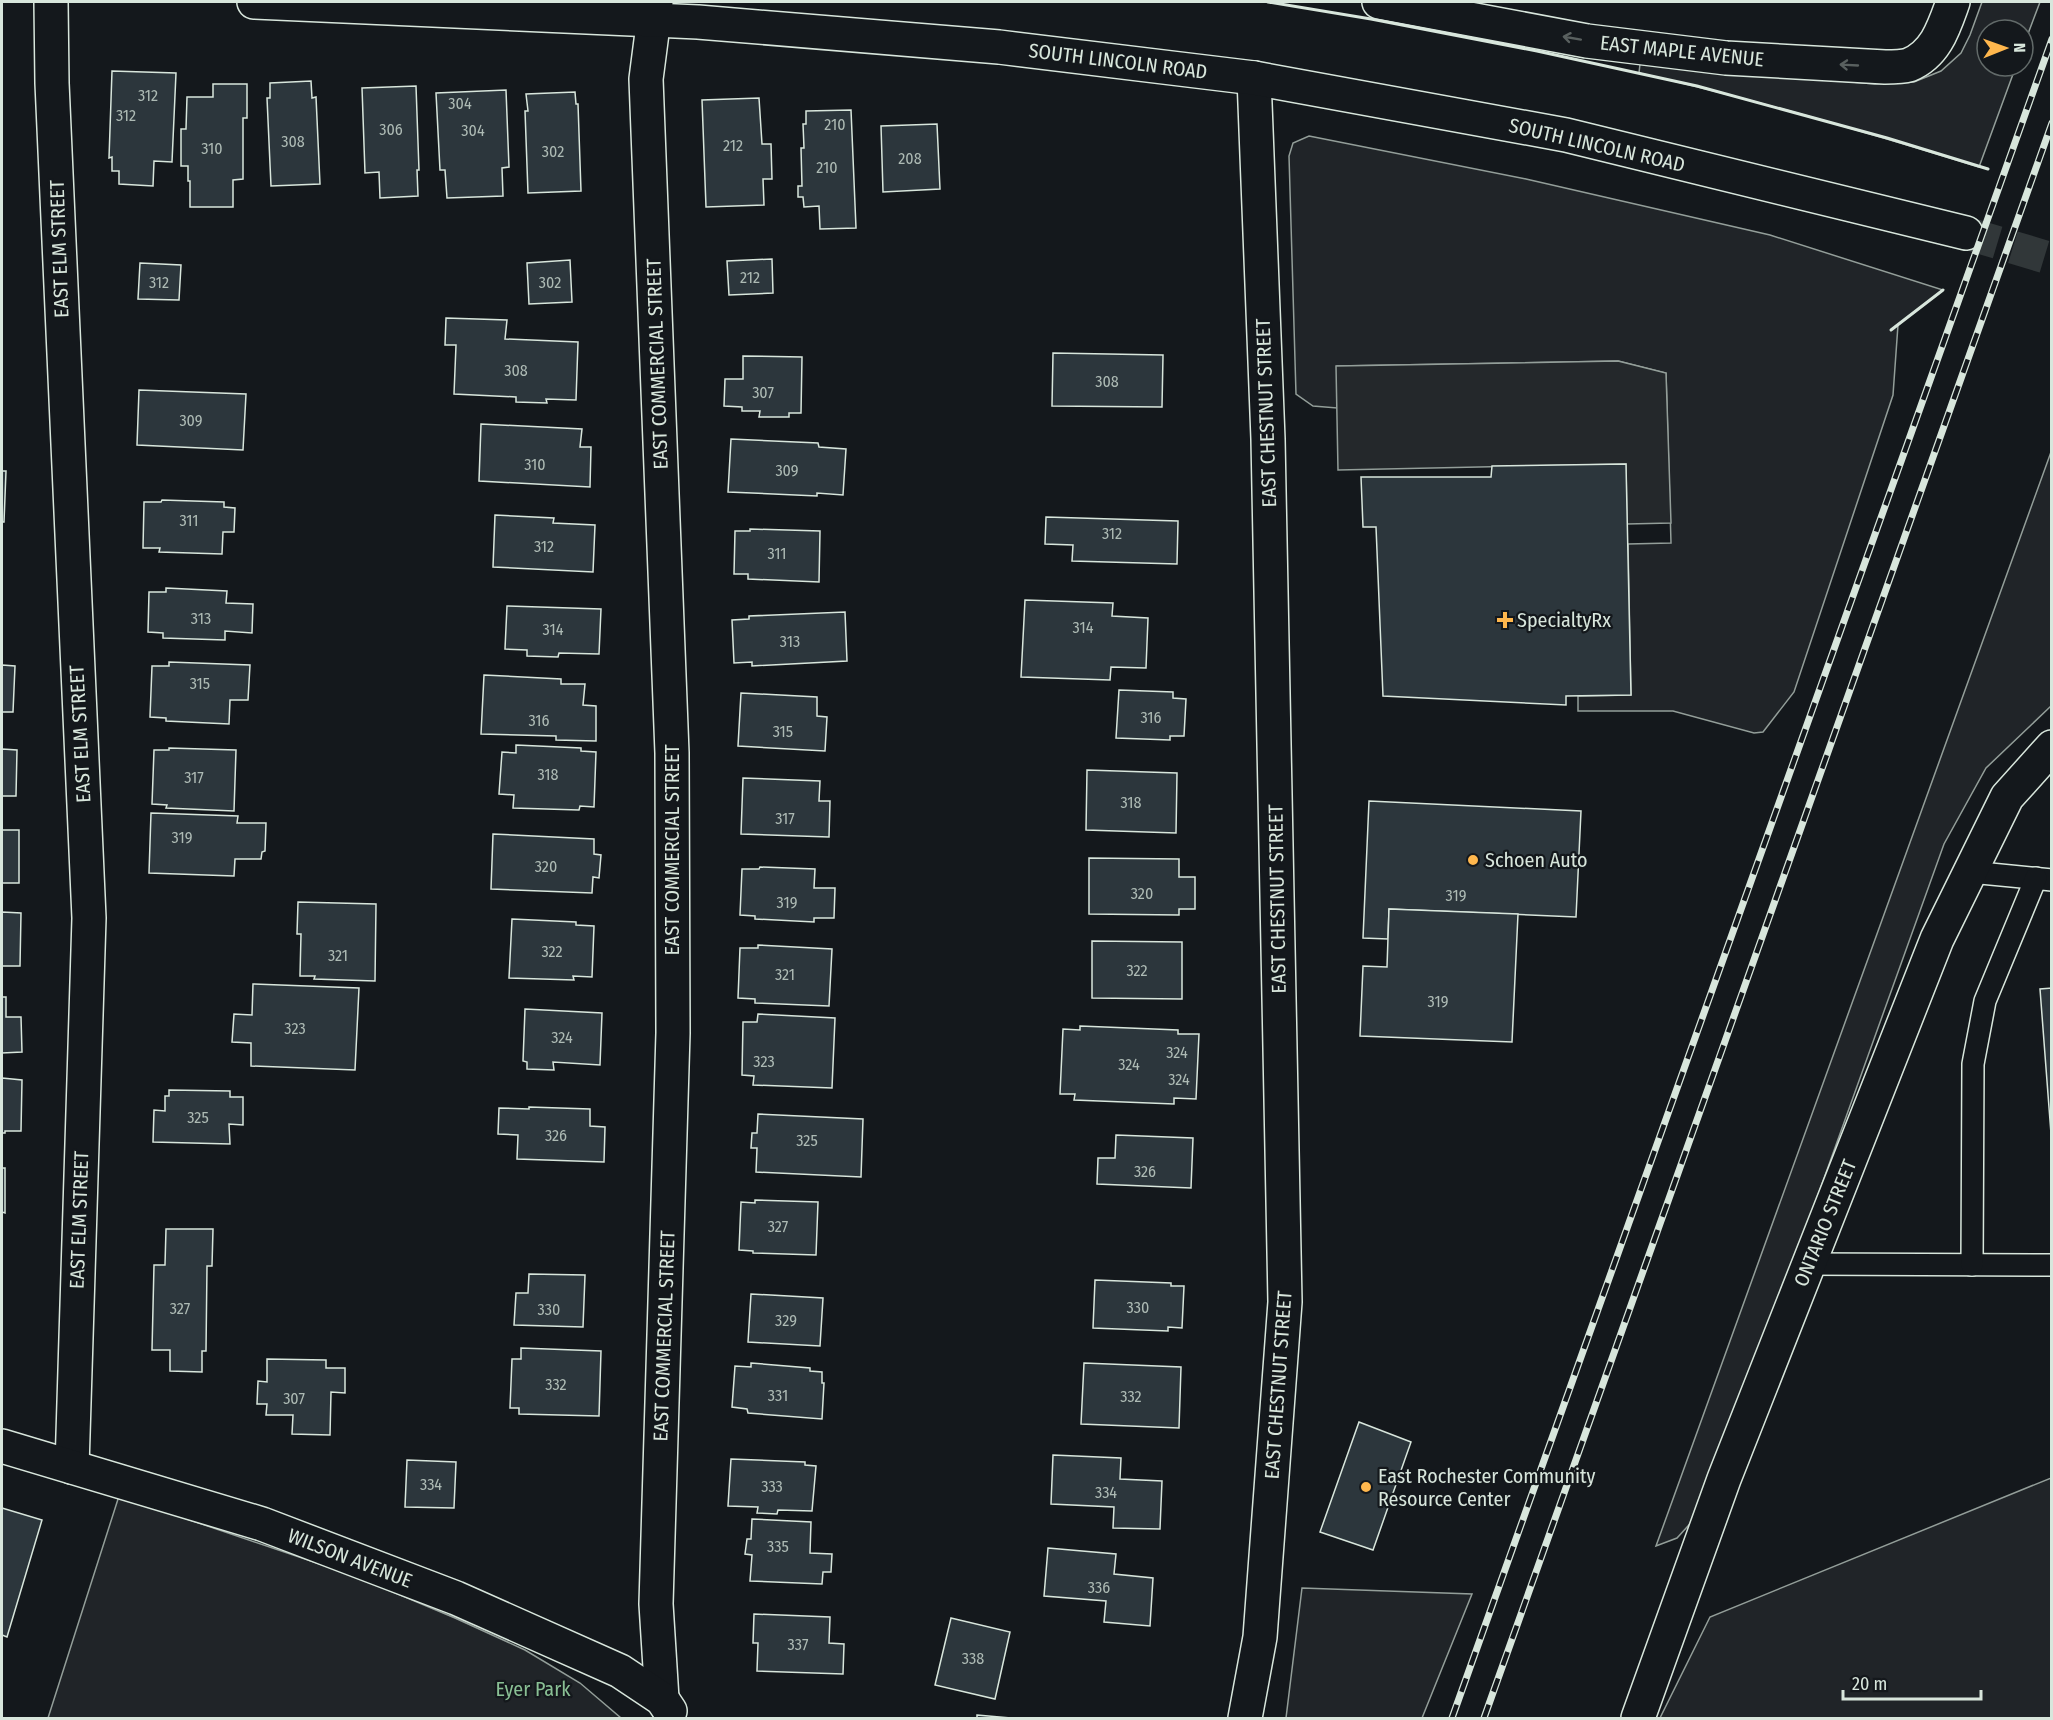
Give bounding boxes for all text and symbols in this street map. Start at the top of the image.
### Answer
north arrow [1975,18,2035,78]
street label: EAST MAPLE AVENUE [1599,30,1765,72]
one-way arrow [1562,32,1582,43]
street label: SOUTH LINCOLN ROAD [1027,38,1209,84]
text: N [2010,43,2029,53]
one-way arrow [1840,60,1860,71]
house number: 312 [138,86,158,105]
house number: 304 [448,94,472,113]
house number: 312 [116,106,136,125]
street label: SOUTH LINCOLN ROAD [1507,113,1687,177]
house number: 210 [824,115,846,134]
house number: 306 [379,120,403,139]
house number: 304 [461,121,485,140]
house number: 308 [281,132,305,151]
house number: 212 [723,136,743,155]
house number: 310 [201,139,223,158]
house number: 302 [542,142,564,161]
house number: 208 [898,149,922,168]
house number: 210 [816,158,838,177]
street label: EAST ELM STREET [45,179,73,318]
street label: EAST COMMERCIAL STREET [641,257,673,470]
house number: 212 [740,268,760,287]
house number: 312 [149,273,169,292]
house number: 302 [539,273,561,292]
street label: EAST CHESTNUT STREET [1251,317,1281,508]
house number: 308 [504,361,528,380]
house number: 308 [1095,372,1119,391]
house number: 307 [752,383,774,402]
house number: 309 [179,411,203,430]
house number: 310 [524,455,546,474]
house number: 309 [775,461,799,480]
house number: 311 [179,511,199,530]
house number: 312 [1102,524,1122,543]
house number: 312 [534,537,554,556]
house number: 311 [767,544,787,563]
place label: SpecialtyRx [1517,608,1611,632]
house number: 313 [191,609,211,628]
marker: SpecialtyRx [1498,613,1512,627]
house number: 314 [1073,618,1094,637]
house number: 314 [543,620,564,639]
house number: 313 [780,632,800,651]
street label: EAST ELM STREET [64,664,96,804]
house number: 315 [190,674,210,693]
house number: 316 [1140,708,1162,727]
house number: 316 [528,711,550,730]
house number: 315 [773,722,793,741]
street label: EAST COMMERCIAL STREET [660,744,684,956]
house number: 318 [537,765,559,784]
house number: 317 [184,768,204,787]
house number: 318 [1120,793,1142,812]
street label: EAST CHESTNUT STREET [1263,804,1291,994]
house number: 317 [775,809,795,828]
house number: 319 [172,828,193,847]
place label: Schoen Auto [1485,848,1587,872]
marker: Schoen Auto [1466,853,1480,867]
house number: 320 [535,857,557,876]
house number: 320 [1131,884,1153,903]
house number: 319 [1446,886,1467,905]
house number: 319 [777,893,798,912]
house number: 322 [541,942,563,961]
house number: 321 [328,946,348,965]
house number: 322 [1126,961,1148,980]
house number: 321 [775,965,795,984]
house number: 319 [1428,992,1449,1011]
house number: 323 [284,1019,306,1038]
house number: 324 [551,1028,573,1047]
house number: 324 [1166,1043,1188,1062]
house number: 323 [753,1052,775,1071]
house number: 324 [1118,1055,1140,1074]
house number: 324 [1168,1070,1190,1089]
house number: 325 [187,1108,209,1127]
house number: 326 [545,1126,567,1145]
house number: 325 [796,1131,818,1150]
street label: EAST ELM STREET [65,1150,93,1289]
street label: ONTARIO STREET [1789,1155,1862,1290]
house number: 326 [1134,1162,1156,1181]
house number: 327 [768,1217,789,1236]
street label: EAST COMMERCIAL STREET [648,1229,680,1442]
street label: EAST CHESTNUT STREET [1259,1289,1297,1480]
house number: 330 [1127,1298,1149,1317]
house number: 327 [170,1299,191,1318]
house number: 330 [538,1300,560,1319]
house number: 329 [775,1311,797,1330]
house number: 332 [545,1375,567,1394]
house number: 331 [768,1386,788,1405]
house number: 332 [1120,1387,1142,1406]
house number: 307 [283,1389,305,1408]
place label: East Rochester Community Resource Center [1378,1464,1596,1511]
house number: 334 [420,1475,442,1494]
house number: 333 [761,1477,783,1496]
marker: East Rochester Community Resource Center [1359,1480,1373,1494]
house number: 334 [1095,1483,1117,1502]
street label: WILSON AVENUE [284,1523,416,1593]
house number: 335 [767,1537,789,1556]
house number: 336 [1088,1578,1110,1597]
house number: 337 [788,1635,809,1654]
house number: 338 [962,1649,984,1668]
scale bar [1843,1663,1981,1701]
text: 20 m [1852,1673,1887,1695]
park label: Eyer Park [496,1677,571,1701]

